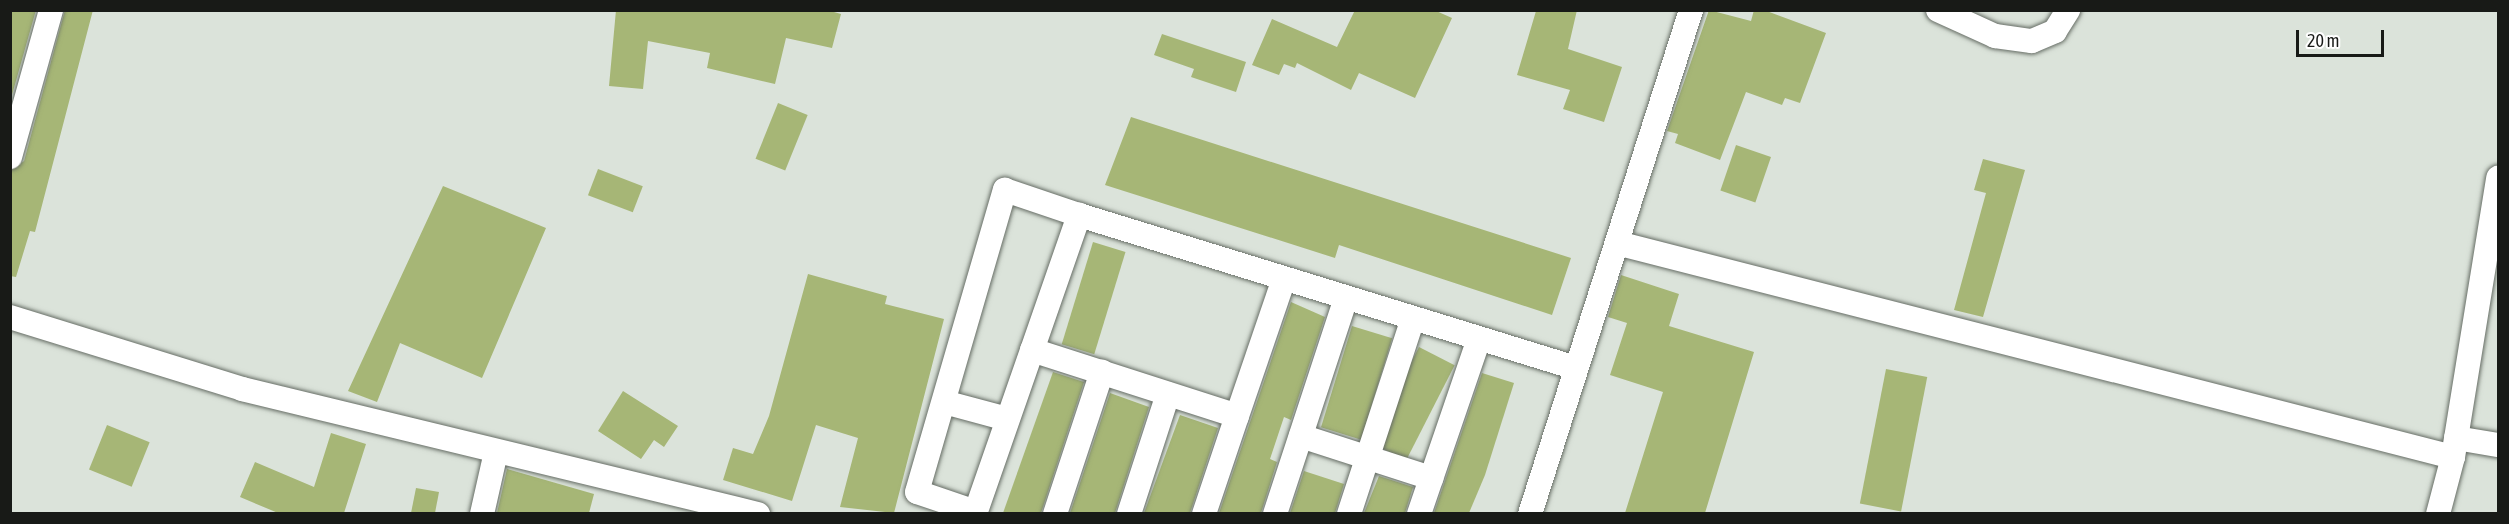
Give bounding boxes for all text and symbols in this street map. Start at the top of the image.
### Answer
scale bar [2299,18,2388,56]
text: 20 m [2307,30,2339,51]

